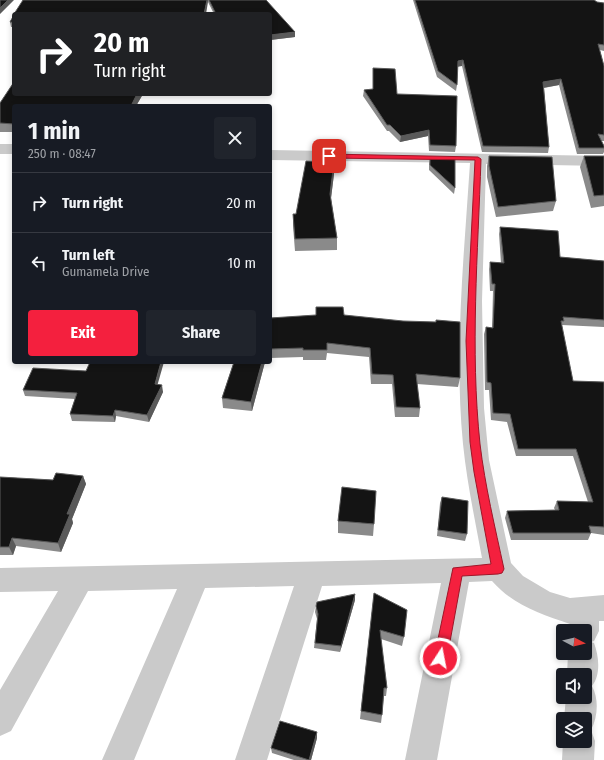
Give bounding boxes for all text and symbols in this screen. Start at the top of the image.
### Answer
text: 20 m [94,26,149,59]
icon: right [28,28,80,80]
text: Turn right [94,60,166,82]
text: 1 min [28,117,80,145]
button: close [214,117,256,159]
pin [312,139,346,173]
icon: arrive [318,145,340,167]
text: 250 m · 08:47 [28,146,96,161]
icon: right [28,192,50,214]
text: Turn right [62,194,123,212]
text: 20 m [227,194,256,212]
text: Turn left [62,246,115,264]
icon: left [28,252,50,274]
text: 10 m [227,254,256,272]
text: Gumamela Drive [62,264,149,279]
button: Exit [28,310,138,356]
button: Share [146,310,256,356]
north arrow [556,624,592,660]
map controls [556,624,592,748]
position arrow [419,637,461,679]
button: sound [556,668,592,704]
button: layers [556,712,592,748]

